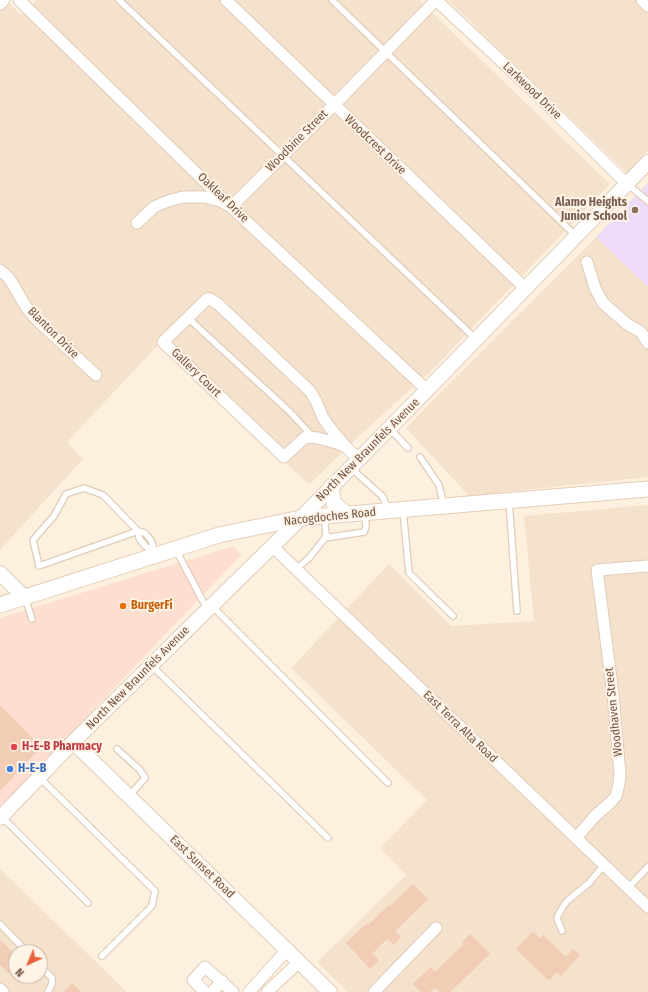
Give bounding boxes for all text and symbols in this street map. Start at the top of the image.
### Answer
street label: Larkwood Drive [500,59,564,123]
street label: Woodbine Street [263,107,331,175]
street label: Woodcrest Drive [341,112,409,178]
street label: Oakleaf Drive [194,170,252,226]
place label: Alamo Heights Junior School [555,196,627,224]
marker: Alamo Heights Junior School [630,205,640,215]
street label: Blanton Drive [24,304,82,362]
street label: Gallery Court [168,346,224,400]
street label: North New Braunfels Avenue [313,395,423,505]
street label: Nacogdoches Road [283,505,377,529]
place label: BurgerFi [131,599,173,613]
marker: BurgerFi [118,601,128,611]
street label: North New Braunfels Avenue [83,623,193,733]
street label: Woodhaven Street [602,667,626,757]
street label: East Terra Alta Road [420,688,500,766]
place label: H-E-B Pharmacy [22,740,102,754]
marker: H-E-B Pharmacy [9,742,19,752]
place label: H-E-B [18,762,46,776]
marker: H-E-B [5,764,15,774]
street label: East Sunset Road [167,833,237,901]
north arrow [8,944,48,984]
text: N [13,965,27,979]

